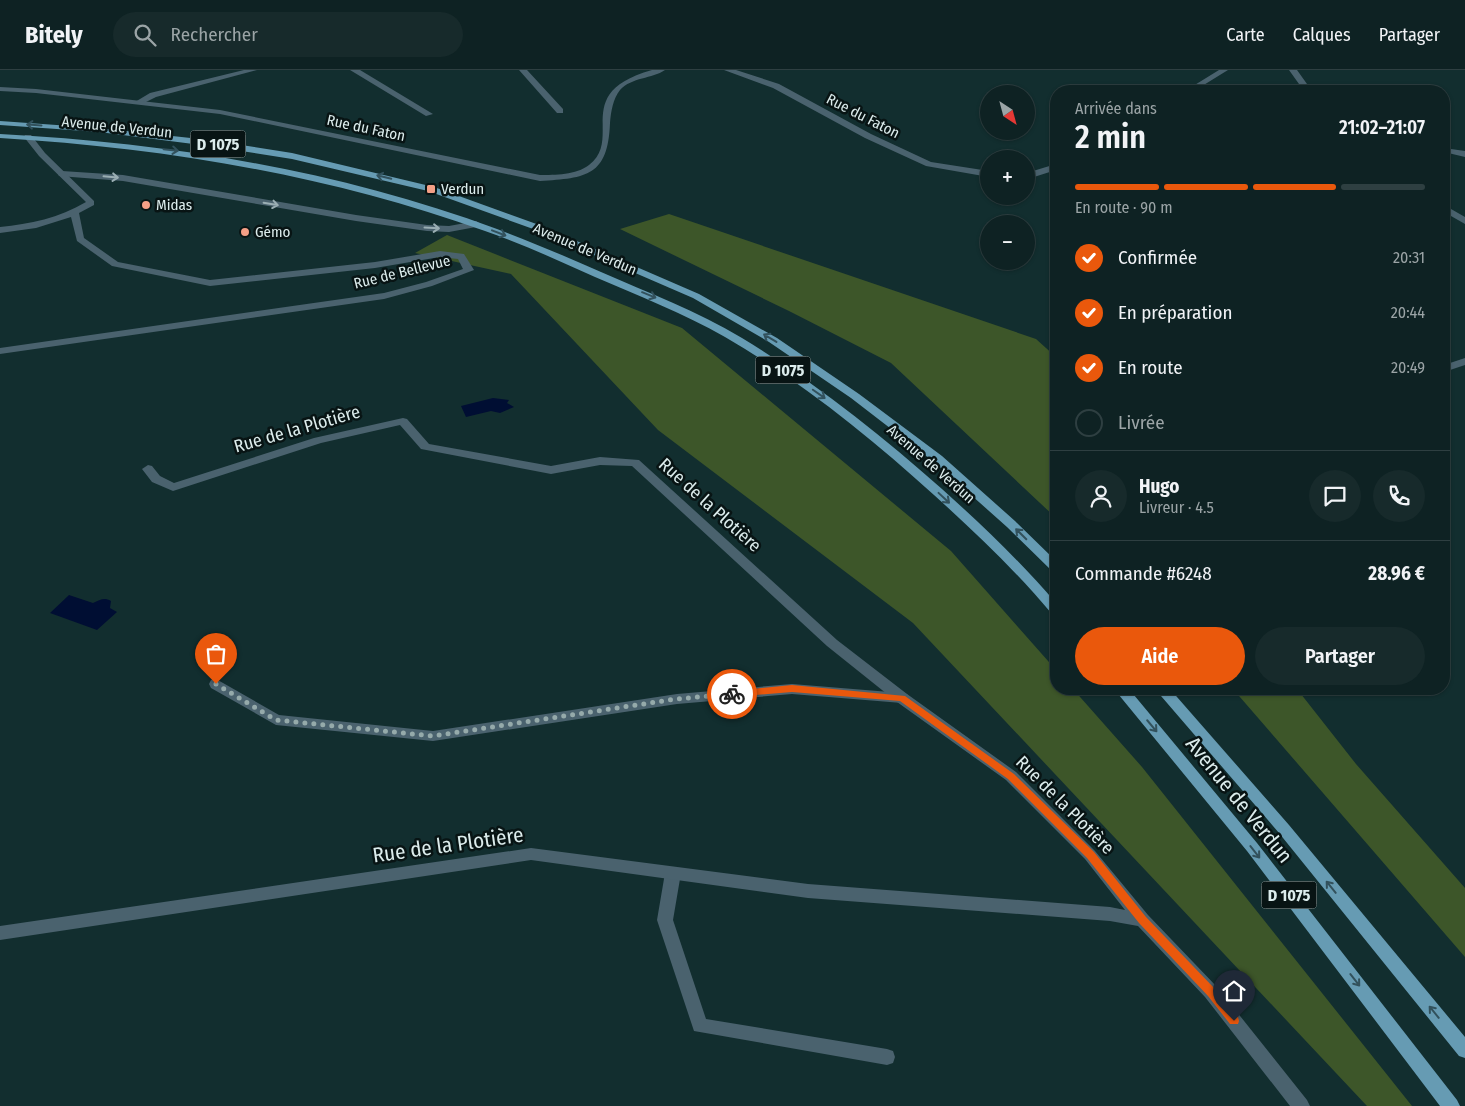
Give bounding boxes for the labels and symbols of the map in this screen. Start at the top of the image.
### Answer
north arrow [980,85,1035,140]
street label: Rue du Faton [823,90,903,142]
street label: Rue du Faton [325,111,407,145]
street label: Avenue de Verdun [61,112,173,142]
one-way arrow [26,120,42,129]
road number: D 1075 [190,131,246,158]
one-way arrow [162,145,178,155]
one-way arrow [377,172,393,182]
one-way arrow [102,173,118,182]
place label: Verdun [441,180,484,198]
marker: Verdun [425,183,437,195]
place label: Midas [156,196,192,214]
marker: Midas [140,199,152,211]
one-way arrow [263,199,279,209]
street label: Avenue de Verdun [530,219,640,279]
place label: Gémo [255,223,291,241]
one-way arrow [423,224,439,233]
marker: Gémo [239,226,251,238]
one-way arrow [491,228,506,238]
street label: Rue de Bellevue [352,251,452,293]
one-way arrow [641,291,656,301]
one-way arrow [763,332,777,342]
road number: D 1075 [756,356,810,384]
one-way arrow [812,389,826,400]
street label: Rue de la Plotière [231,400,363,458]
street label: Avenue de Verdun [883,421,979,507]
street label: Rue de la Plotière [654,453,766,557]
one-way arrow [938,492,950,504]
one-way arrow [1015,528,1028,540]
pin [195,633,237,684]
courier [707,669,757,719]
one-way arrow [1146,720,1157,733]
street label: Avenue de Verdun [1180,732,1298,868]
street label: Rue de la Plotière [1011,751,1119,859]
street label: Rue de la Plotière [371,822,525,868]
one-way arrow [1250,845,1261,858]
one-way arrow [1326,880,1337,893]
road number: D 1075 [1262,882,1316,908]
pin [1213,970,1255,1021]
one-way arrow [1349,973,1360,986]
one-way arrow [1429,1006,1440,1019]

